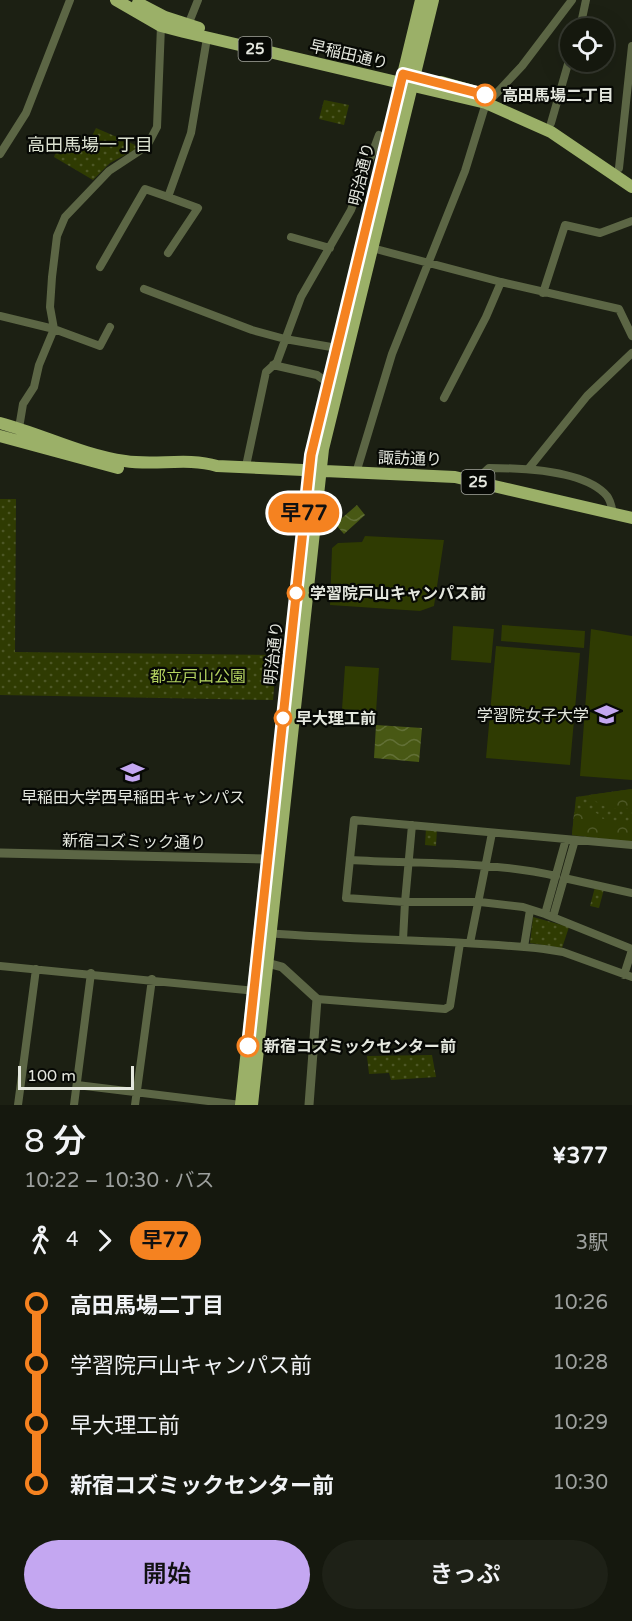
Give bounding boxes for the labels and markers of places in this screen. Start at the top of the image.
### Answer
marker: 高田馬場二丁目 [474,84,496,106]
place label: 高田馬場二丁目 [502,86,614,106]
marker: 学習院戸山キャンパス前 [287,584,305,602]
place label: 学習院戸山キャンパス前 [310,584,486,604]
school or university icon: 学習院女子大学 [594,702,620,728]
place label: 学習院女子大学 [477,706,589,726]
marker: 早大理工前 [274,709,292,727]
place label: 早大理工前 [296,709,376,729]
school or university icon: 早稲田大学西早稲田キャンパス [120,759,146,785]
place label: 早稲田大学西早稲田キャンパス [21,788,245,808]
marker: 新宿コズミックセンター前 [237,1035,259,1057]
place label: 新宿コズミックセンター前 [264,1037,456,1057]

